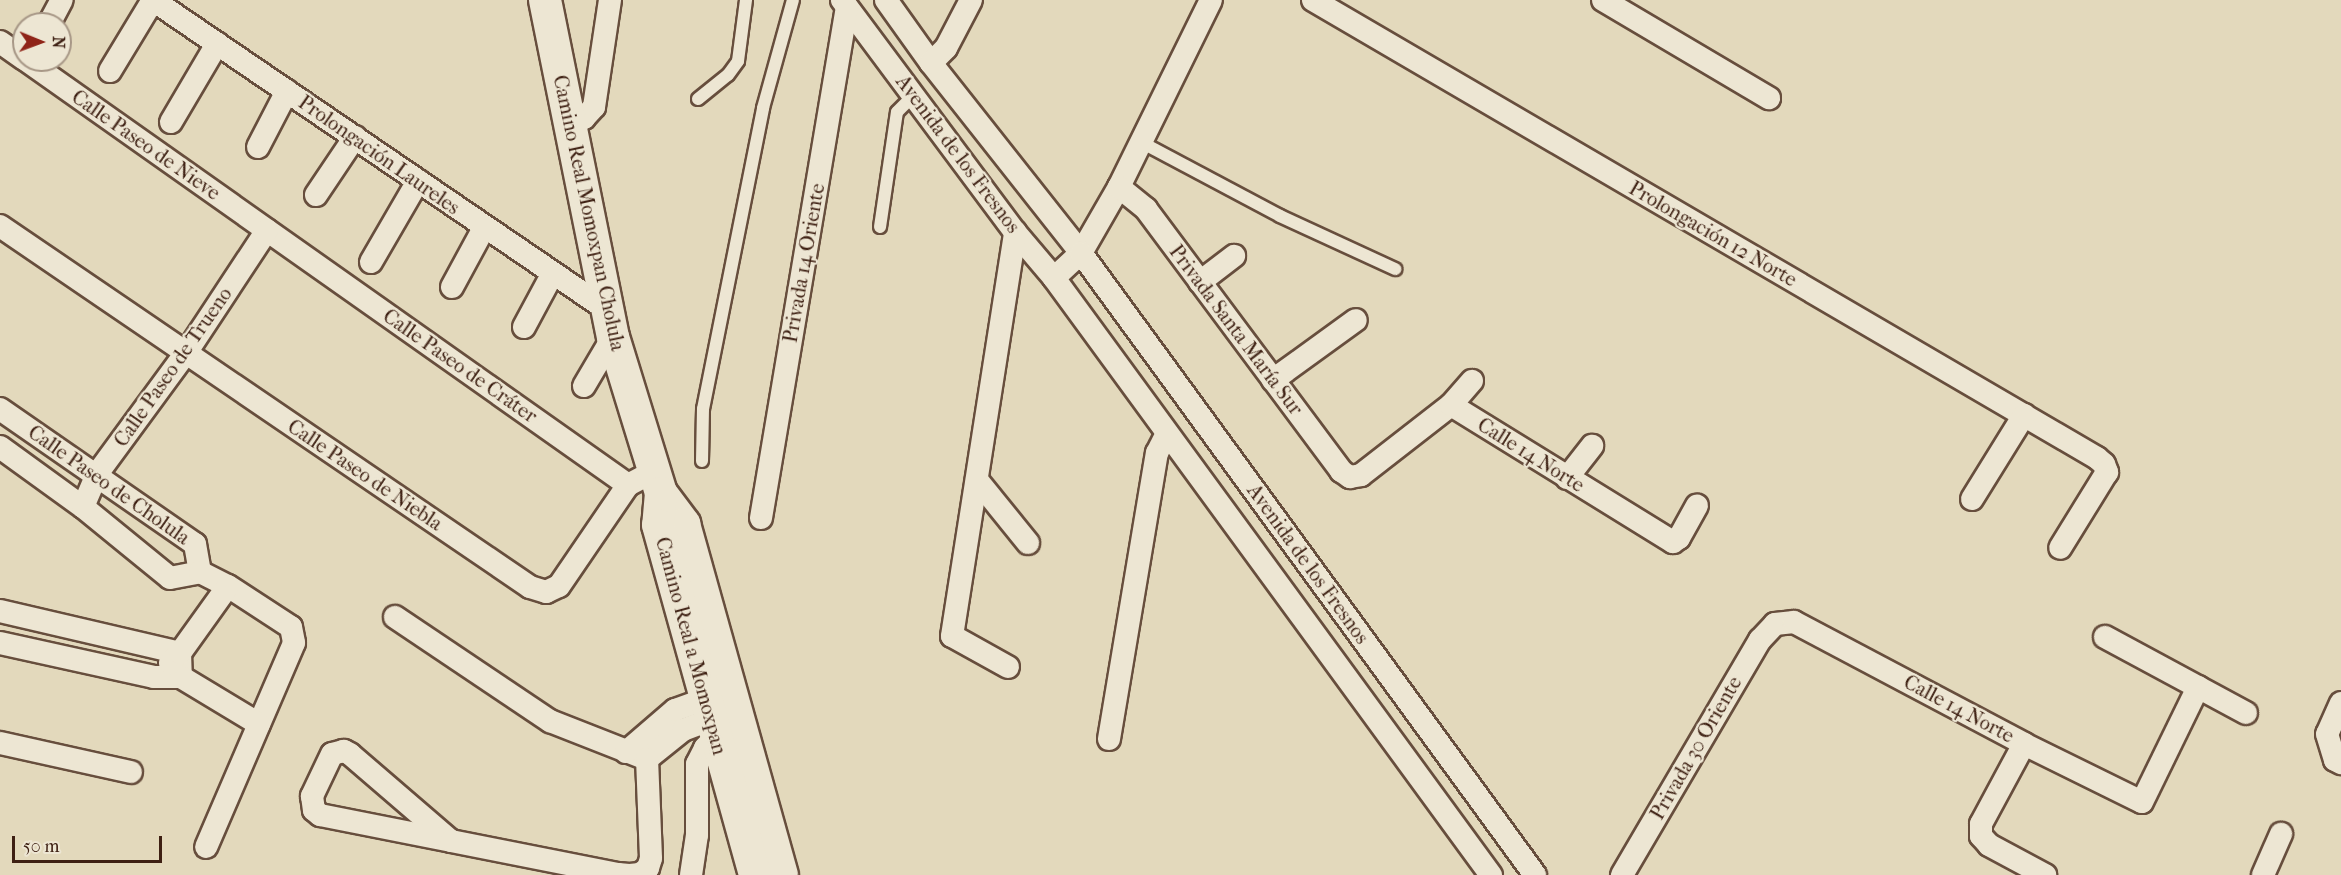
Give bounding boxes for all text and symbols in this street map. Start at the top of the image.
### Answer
north arrow [12,12,72,72]
text: N [49,36,68,49]
street label: Avenida de los Fresnos [891,70,1025,238]
street label: Camino Real Momoxpan Cholula [548,73,630,353]
street label: Calle Paseo de Nieve [67,85,225,205]
street label: Prolongación Laureles [294,90,464,220]
street label: Prolongación 12 Norte [1625,176,1801,292]
street label: Privada 14 Oriente [778,181,830,345]
street label: Privada Santa María Sur [1164,240,1308,420]
street label: Calle Paseo de Trueno [109,283,237,451]
street label: Calle Paseo de Cráter [378,304,542,428]
street label: Calle 14 Norte [1473,413,1589,497]
street label: Calle Paseo de Niebla [283,414,447,536]
street label: Calle Paseo de Cholula [24,420,194,550]
street label: Avenida de los Fresnos [1242,479,1374,649]
street label: Camino Real a Momoxpan [650,534,732,758]
street label: Calle 14 Norte [1900,670,2018,748]
street label: Privada 30 Oriente [1645,672,1747,824]
scale bar [15,824,165,862]
text: 50 m [23,836,59,857]

